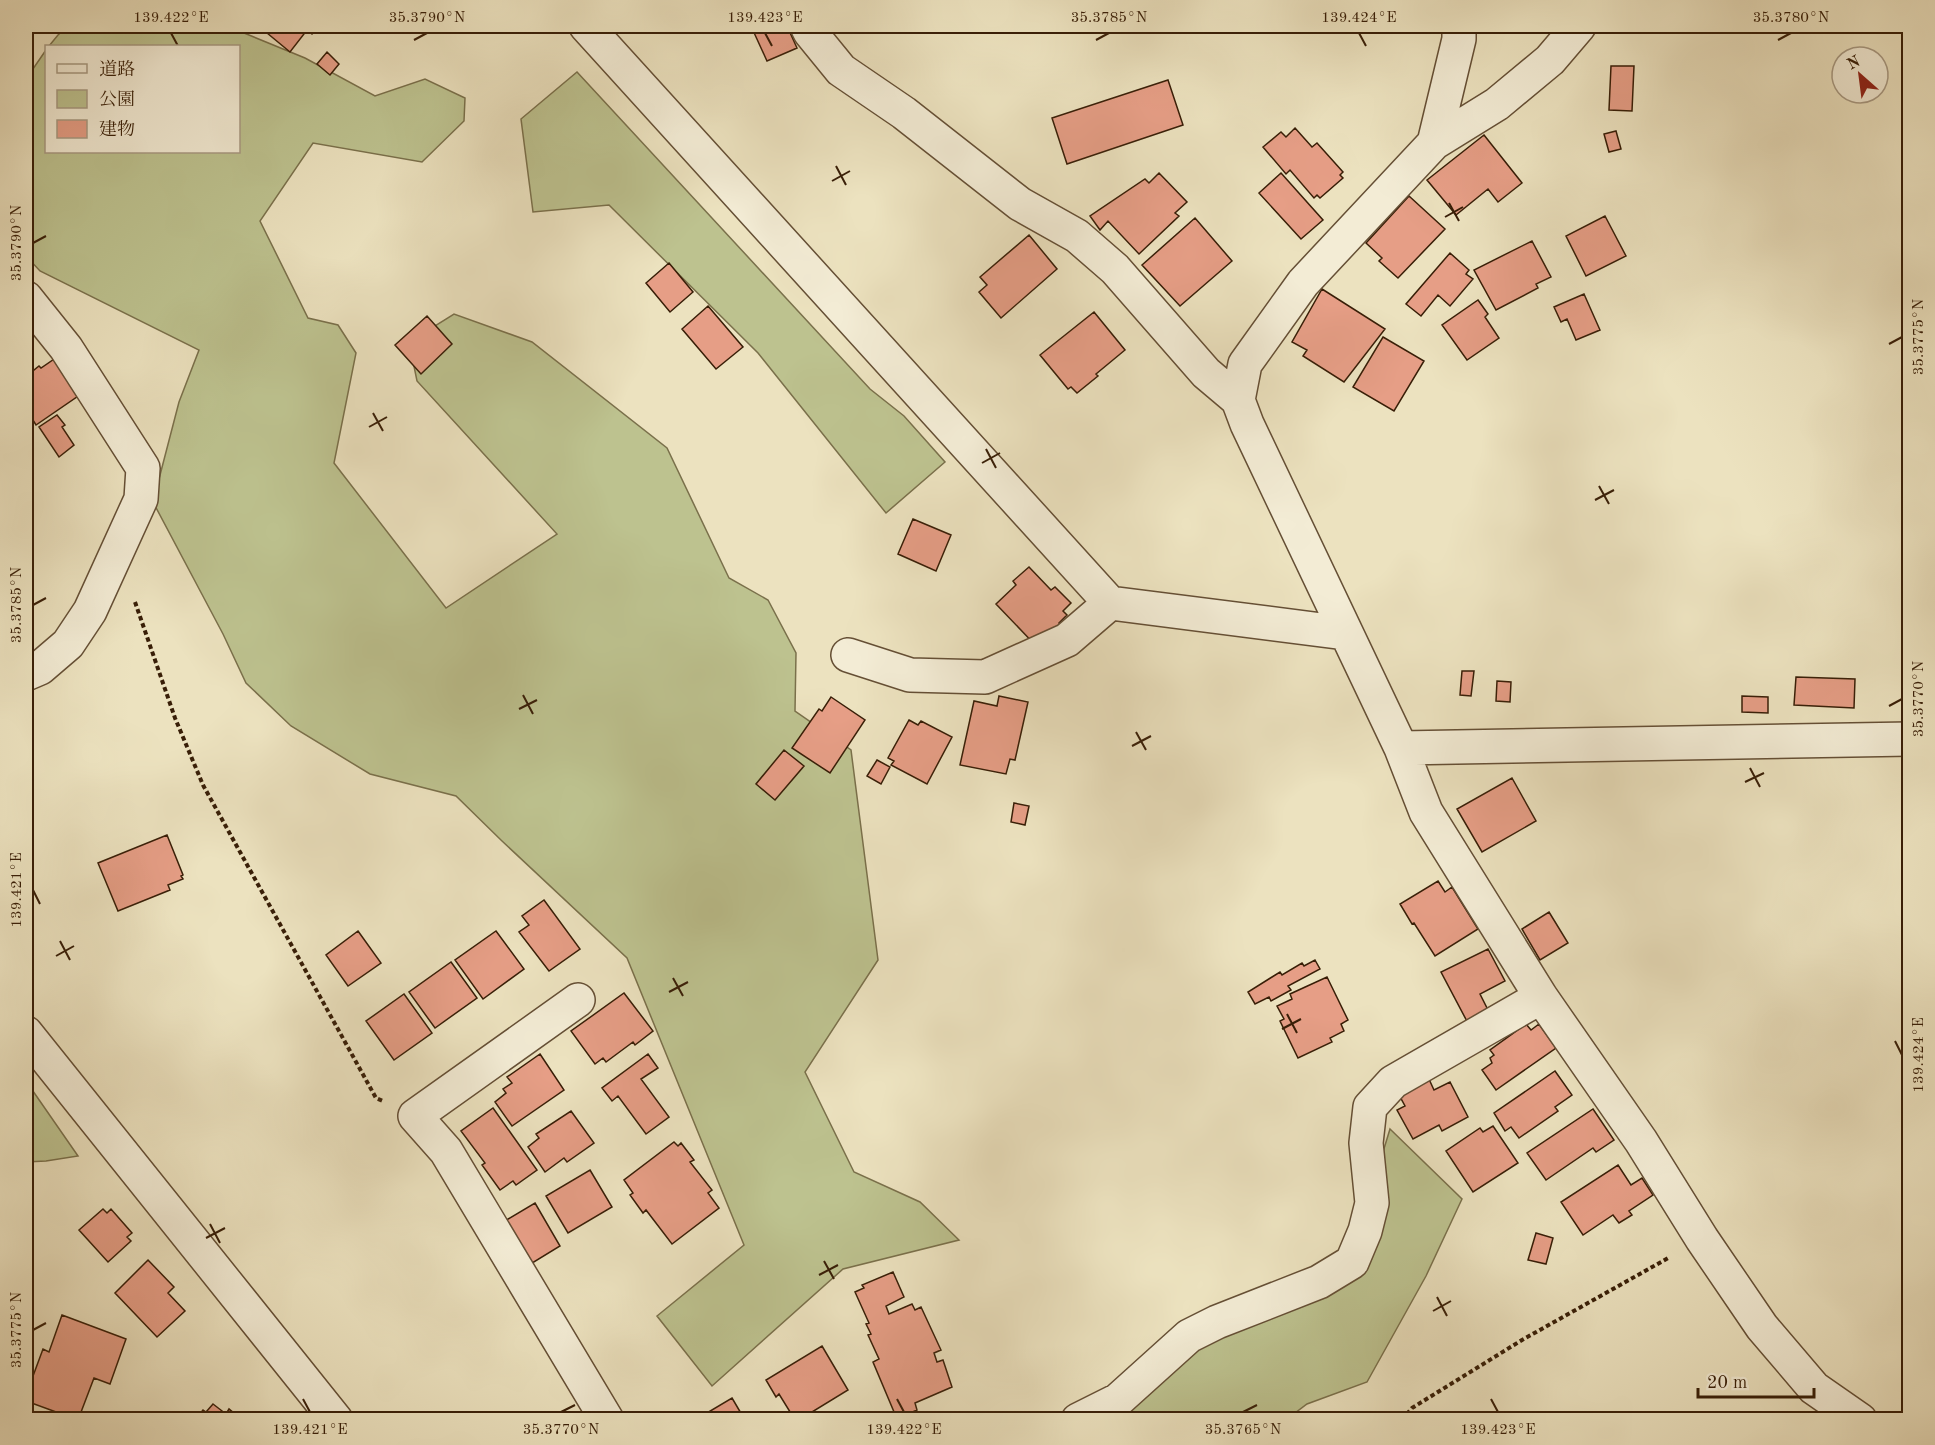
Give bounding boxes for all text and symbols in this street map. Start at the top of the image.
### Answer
text: 139.422°E [133,11,209,26]
text: 35.3790°N [389,11,466,26]
text: 139.423°E [727,11,803,26]
text: 35.3785°N [1071,11,1148,26]
text: 139.424°E [1321,11,1397,26]
text: 35.3780°N [1753,11,1830,26]
legend [45,45,240,153]
north arrow [1830,45,1890,105]
text: N [1845,53,1864,73]
text: 道路 [99,59,135,79]
text: 公園 [99,90,135,109]
text: 建物 [99,119,135,139]
text: 35.3790°N [10,204,25,281]
text: 35.3775°N [1912,298,1927,375]
text: 35.3785°N [10,566,25,643]
text: 35.3770°N [1912,660,1927,737]
text: 139.421°E [10,852,25,928]
text: 139.424°E [1912,1017,1927,1093]
text: 35.3775°N [10,1291,25,1368]
scale bar [1698,1361,1814,1399]
text: 20 m [1707,1374,1747,1392]
text: 139.421°E [272,1423,348,1438]
text: 35.3770°N [523,1423,600,1438]
text: 139.422°E [866,1423,942,1438]
text: 35.3765°N [1205,1423,1282,1438]
text: 139.423°E [1460,1423,1536,1438]

